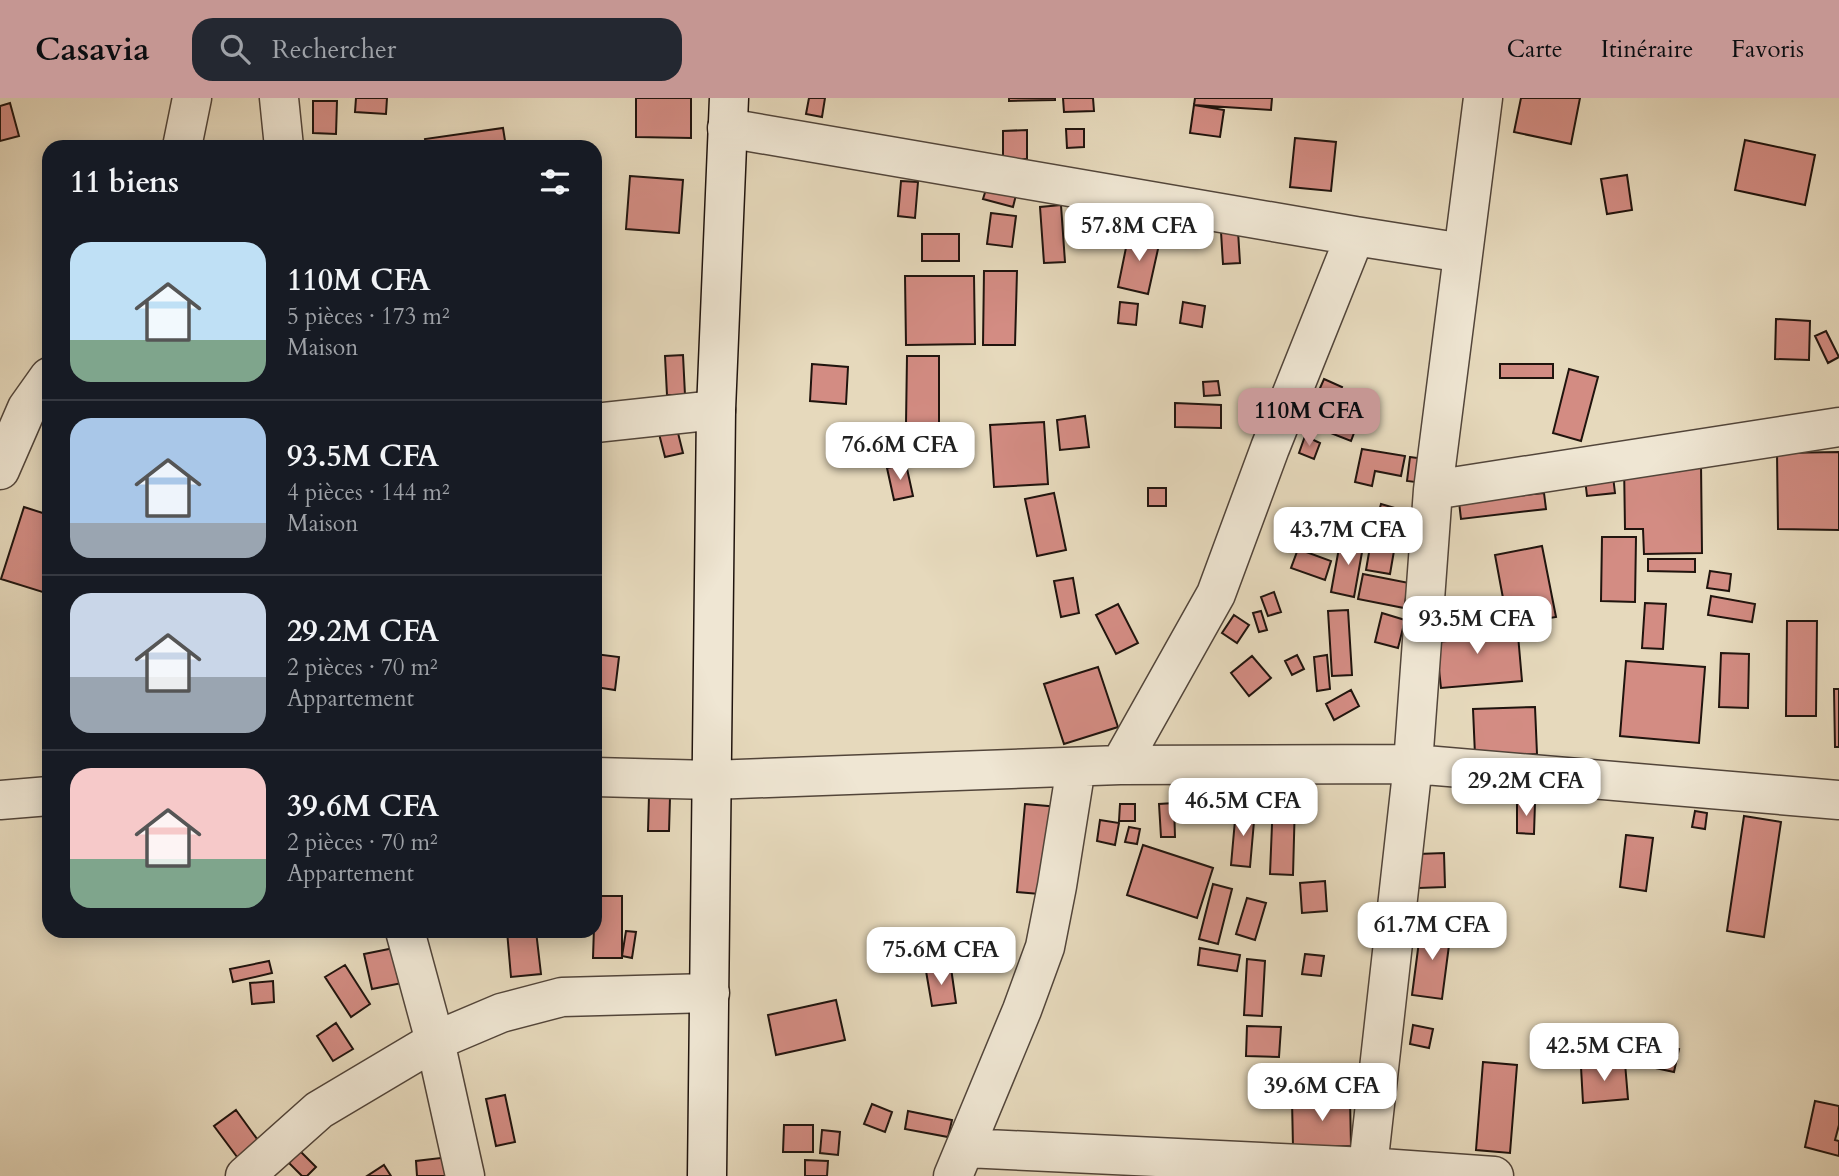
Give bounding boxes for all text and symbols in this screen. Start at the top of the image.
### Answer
search box [192,18,682,81]
text: Casavia [35,27,150,72]
icon: search [216,30,254,68]
text: Rechercher [272,32,396,67]
text: Carte [1507,33,1563,66]
text: Itinéraire [1601,33,1693,66]
text: Favoris [1731,33,1804,66]
text: 11 biens [70,162,179,203]
icon: filters [536,163,574,201]
pin: 57.8M CFA [1059,204,1219,263]
text: 57.8M CFA [1081,210,1197,241]
text: 110M CFA [287,260,431,301]
icon: home [126,270,210,354]
text: 5 pièces · 173 m² [287,301,450,332]
text: Maison [287,332,358,363]
pin: 110M CFA [1237,388,1381,448]
text: 110M CFA [1254,395,1364,426]
pin: 76.6M CFA [820,422,980,482]
text: 76.6M CFA [842,429,958,460]
text: 93.5M CFA [287,436,439,477]
icon: home [126,446,210,530]
text: 4 pièces · 144 m² [287,477,450,508]
text: Maison [287,508,358,539]
pin: 43.7M CFA [1268,508,1428,567]
text: 43.7M CFA [1290,514,1406,545]
pin: 93.5M CFA [1397,596,1557,656]
text: 93.5M CFA [1419,603,1535,634]
text: 29.2M CFA [287,611,439,652]
icon: home [126,621,210,705]
text: 2 pièces · 70 m² [287,652,438,683]
text: Appartement [287,683,414,714]
pin: 29.2M CFA [1446,758,1606,818]
text: 29.2M CFA [1468,765,1584,796]
pin: 46.5M CFA [1163,778,1323,838]
text: 46.5M CFA [1185,785,1301,816]
text: 39.6M CFA [287,786,439,827]
icon: home [126,796,210,880]
text: 2 pièces · 70 m² [287,827,438,858]
text: Appartement [287,858,414,889]
pin: 61.7M CFA [1352,902,1512,962]
text: 61.7M CFA [1374,909,1490,940]
pin: 75.6M CFA [861,928,1021,987]
text: 75.6M CFA [883,934,999,965]
pin: 42.5M CFA [1524,1024,1684,1083]
text: 42.5M CFA [1546,1030,1662,1061]
pin: 39.6M CFA [1242,1063,1402,1123]
text: 39.6M CFA [1264,1070,1380,1101]

